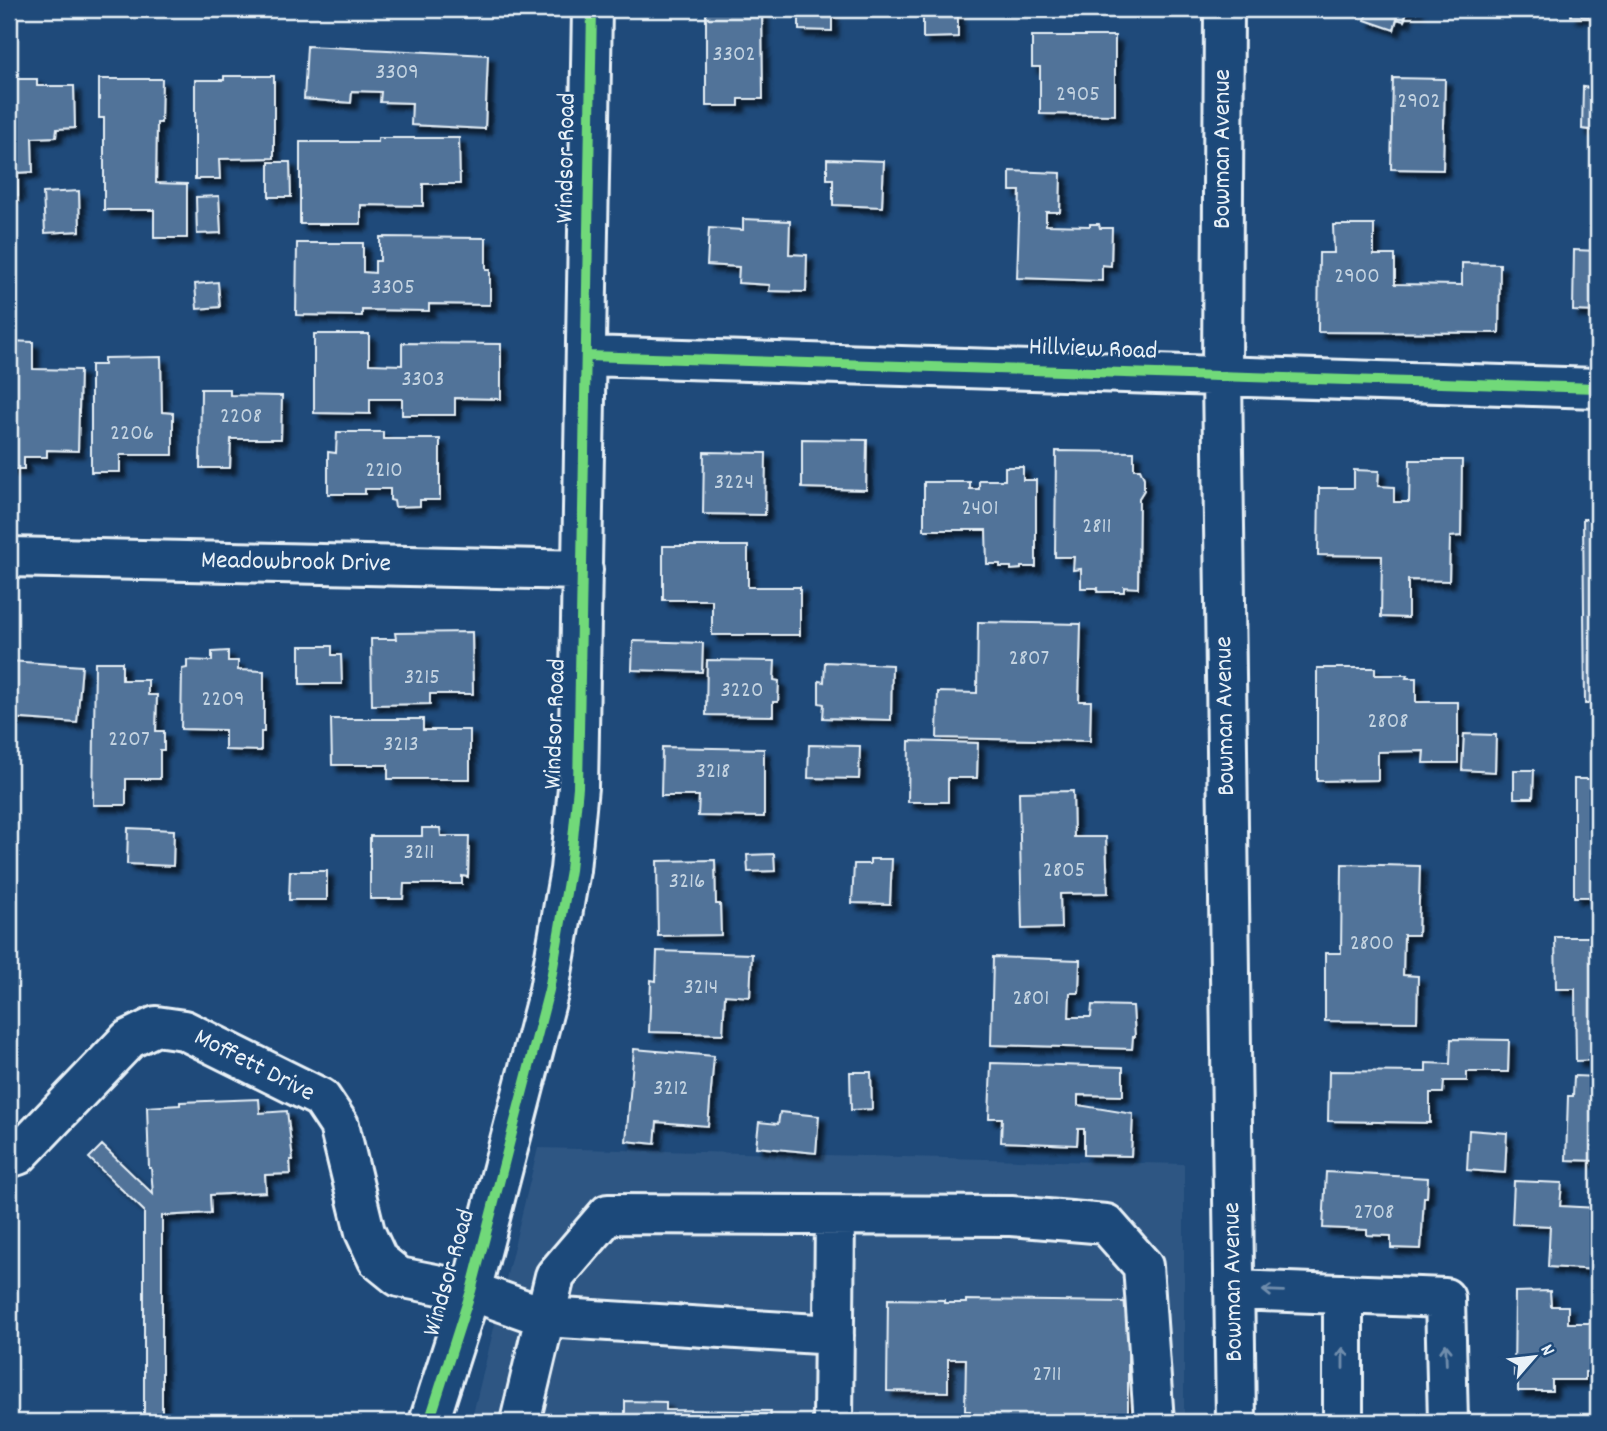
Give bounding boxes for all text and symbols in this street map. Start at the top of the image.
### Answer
house number: 3302 [712,39,756,72]
house number: 3309 [375,57,419,90]
street label: Bowman Avenue [1205,69,1242,229]
house number: 2905 [1056,79,1100,112]
house number: 2902 [1397,86,1441,119]
street label: Windsor Road [547,92,587,224]
house number: 2900 [1334,261,1380,294]
house number: 3305 [371,272,415,305]
street label: Hillview Road [1028,329,1158,371]
house number: 3303 [401,364,445,397]
house number: 2208 [220,401,262,434]
house number: 2206 [110,418,154,451]
house number: 2210 [365,455,403,488]
house number: 3224 [714,467,754,500]
house number: 2401 [961,493,999,526]
house number: 2811 [1082,511,1112,544]
street label: Meadowbrook Drive [201,543,391,583]
street label: Bowman Avenue [1206,636,1246,796]
house number: 2807 [1009,643,1049,676]
street label: Windsor Road [535,658,577,790]
house number: 3215 [404,662,440,695]
house number: 3220 [721,675,763,708]
house number: 2209 [201,684,245,717]
house number: 2808 [1367,706,1409,739]
house number: 2207 [108,724,150,757]
house number: 3213 [383,729,419,762]
house number: 3218 [696,756,730,789]
house number: 3211 [404,837,434,870]
house number: 2805 [1043,855,1085,888]
house number: 3216 [669,866,705,899]
house number: 2800 [1350,928,1394,961]
house number: 3214 [684,972,718,1005]
house number: 2801 [1013,983,1049,1016]
street label: Moffett Drive [187,1020,321,1112]
house number: 3212 [653,1073,689,1106]
house number: 2708 [1354,1197,1394,1230]
street label: Bowman Avenue [1214,1202,1254,1362]
street label: Windsor Road [414,1205,486,1341]
one-way arrow [1262,1285,1285,1298]
north arrow [1498,1322,1568,1392]
text: N [1532,1340,1560,1361]
one-way arrow [1440,1343,1453,1366]
one-way arrow [1336,1347,1350,1370]
house number: 2711 [1033,1359,1061,1392]

